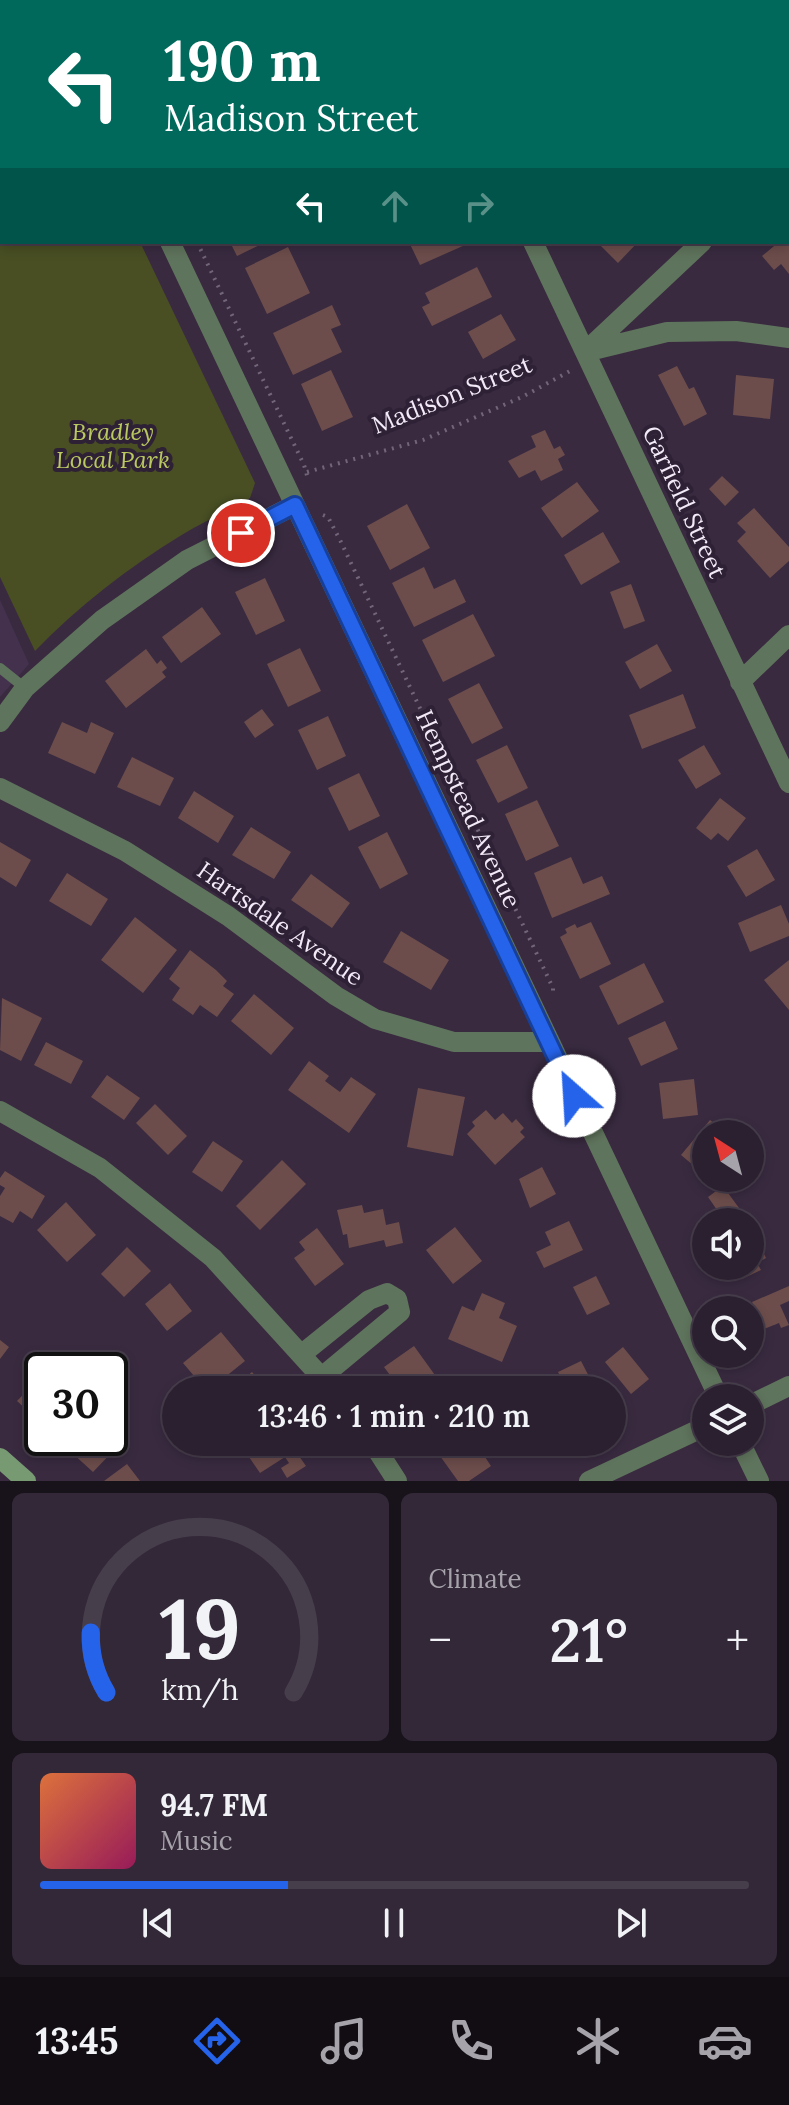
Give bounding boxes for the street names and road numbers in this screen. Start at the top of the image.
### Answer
street label: Madison Street [367,348,537,441]
street label: Garfield Street [636,421,734,583]
street label: Hempstead Avenue [409,705,528,913]
street label: Hartsdale Avenue [191,855,369,992]

